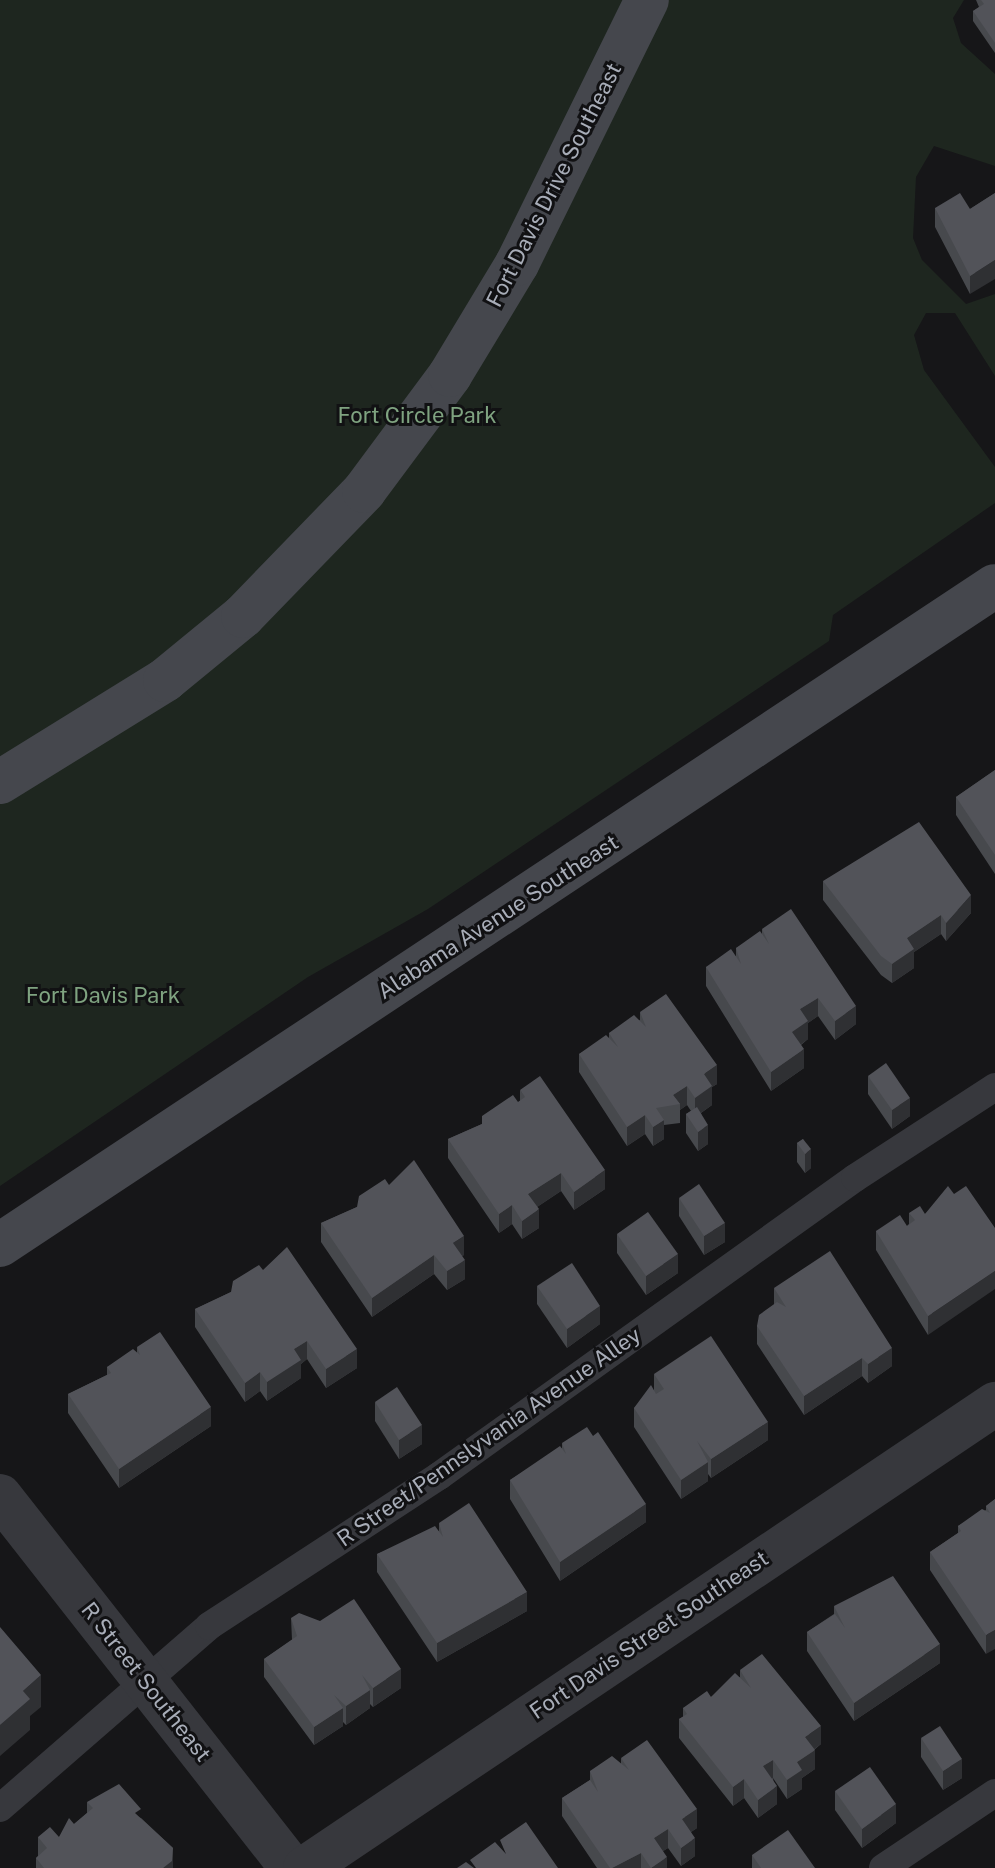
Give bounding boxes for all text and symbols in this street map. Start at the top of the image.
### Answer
street label: Fort Davis Drive Southeast [481,59,627,311]
park label: Fort Circle Park [337,403,497,429]
street label: Alabama Avenue Southeast [373,829,623,1005]
park label: Fort Davis Park [26,983,180,1009]
street label: R Street/Pennslyvania Avenue Alley [332,1322,646,1552]
street label: Fort Davis Street Southeast [525,1545,773,1725]
street label: R Street Southeast [76,1597,216,1767]

